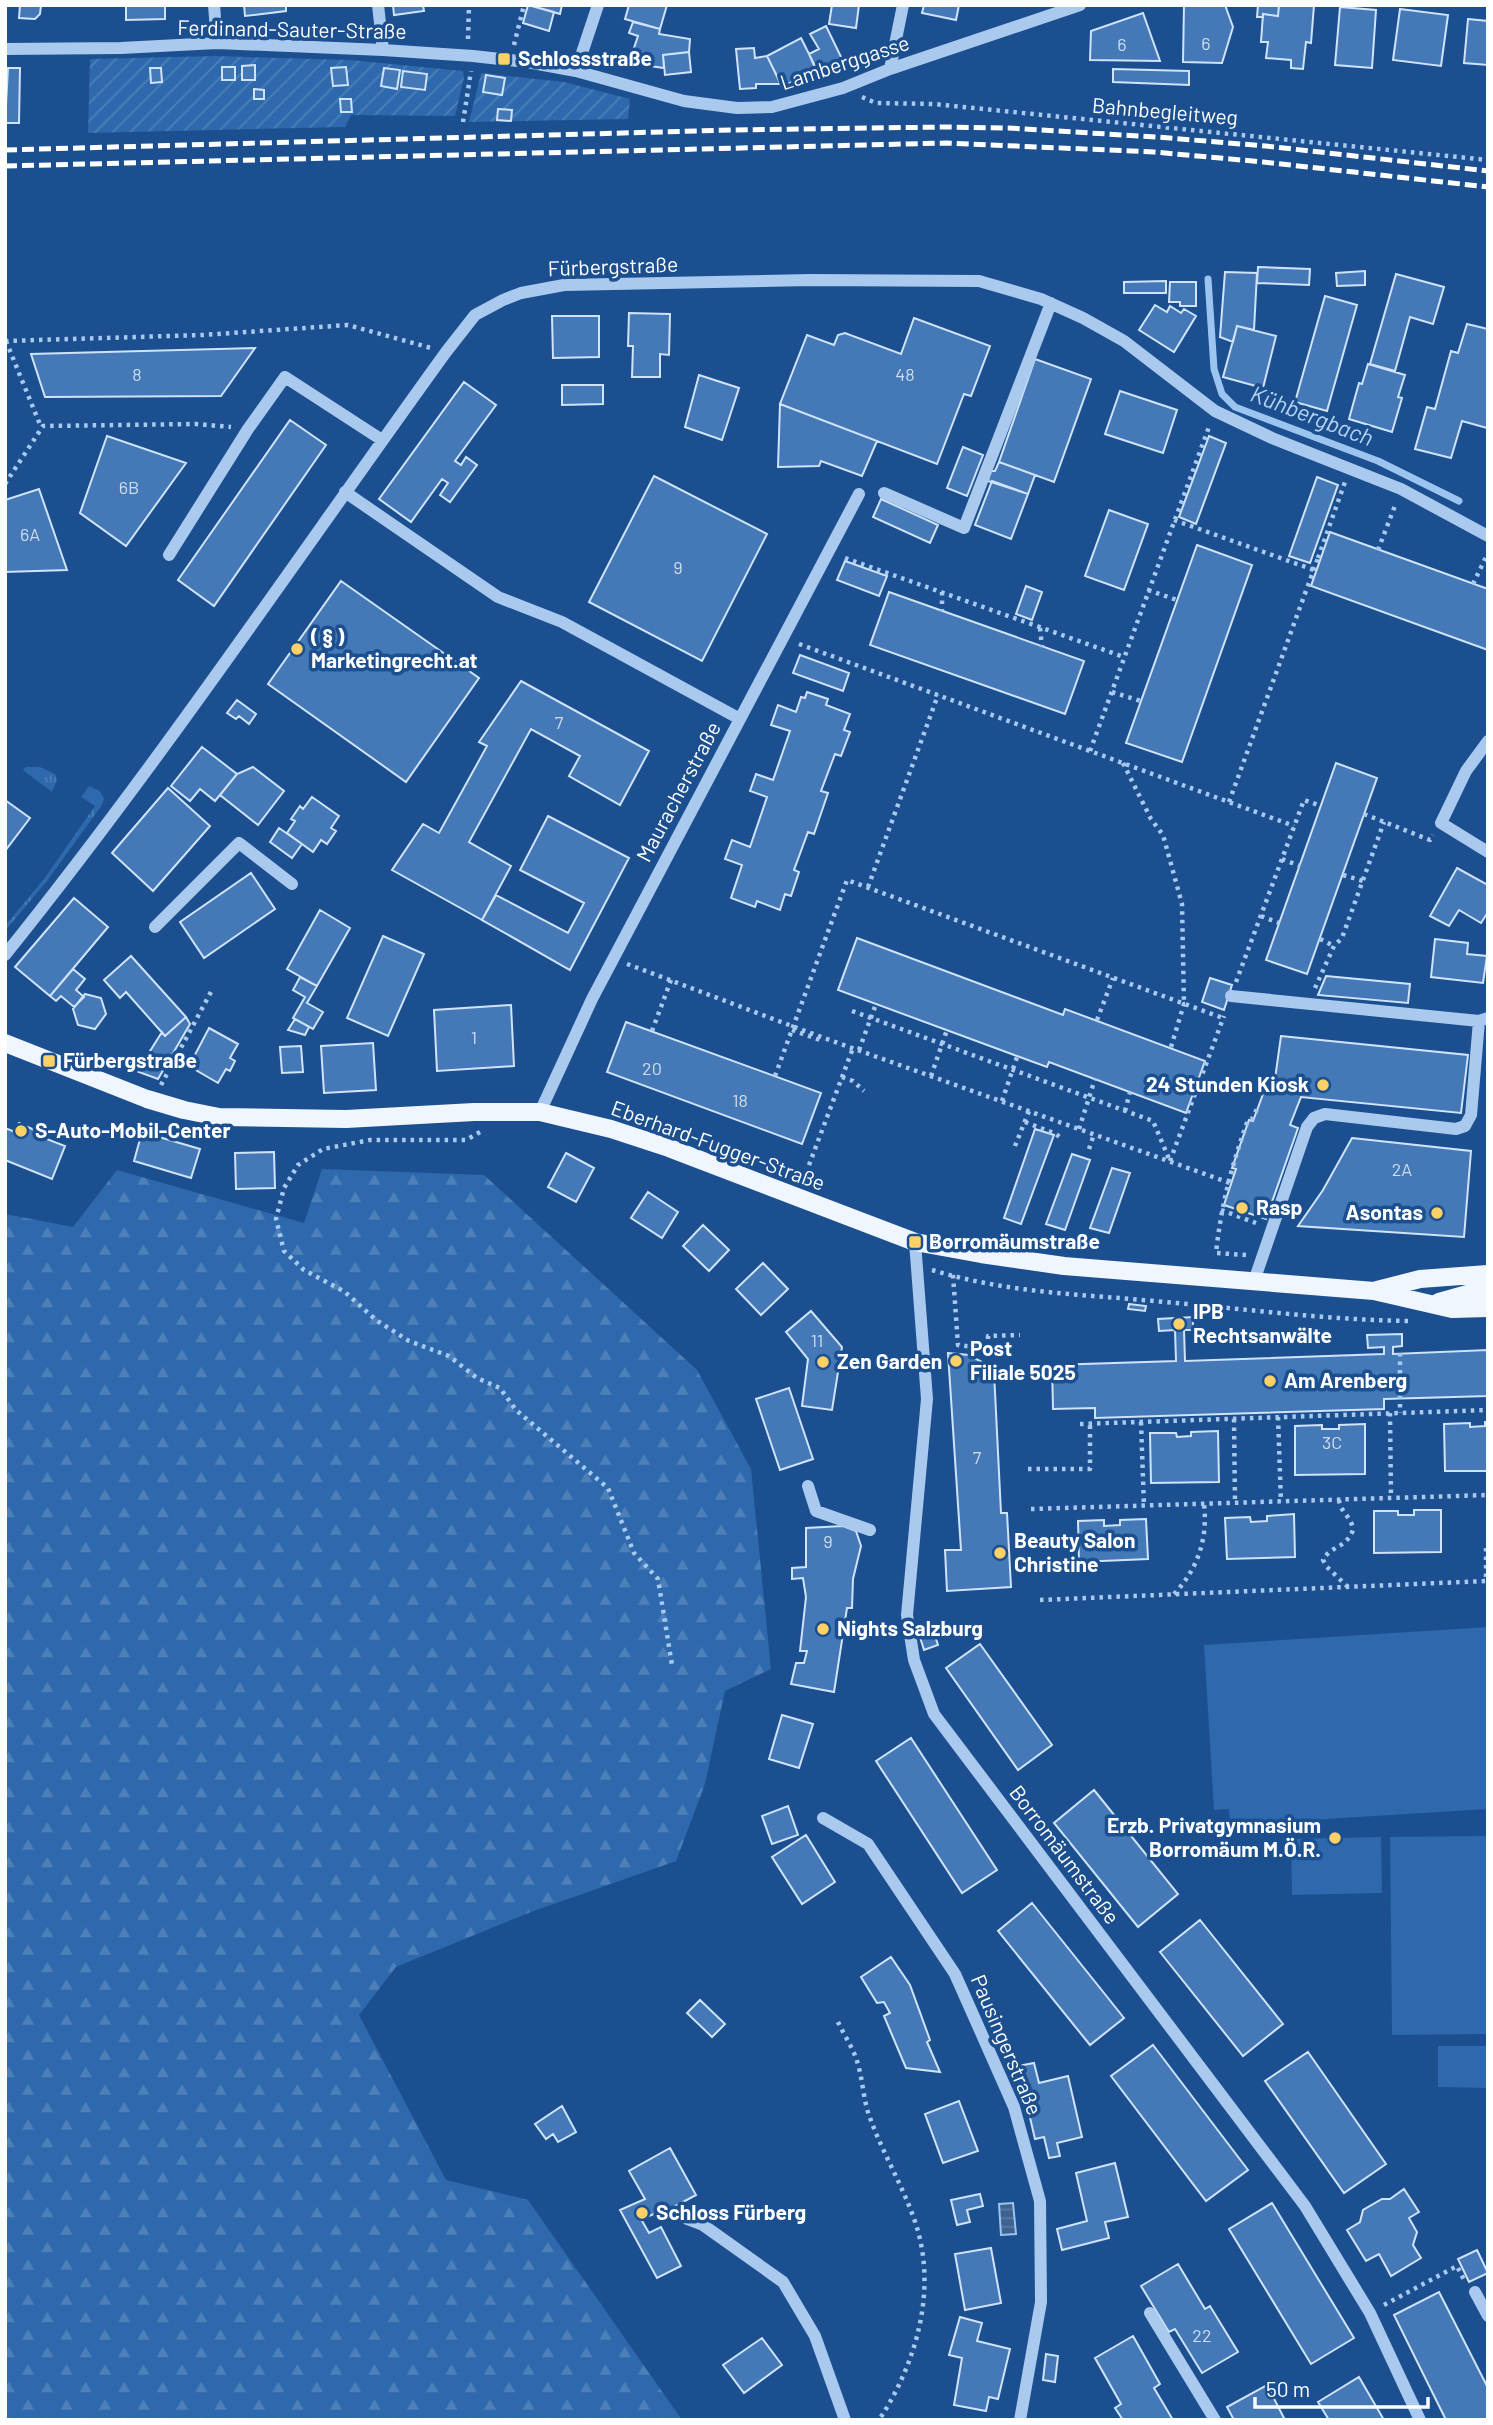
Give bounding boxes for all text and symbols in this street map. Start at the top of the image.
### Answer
street label: Ferdinand-Sauter-Straße [177,14,407,43]
street label: Lamberggasse [777,29,912,94]
house number: 6 [1201,32,1211,54]
house number: 6 [1117,33,1127,55]
place label: Schlossstraße [518,45,652,70]
marker: Schlossstraße [496,51,512,67]
street label: Bahnbegleitweg [1091,92,1239,129]
street label: Fürbergstraße [547,251,679,280]
house number: 8 [132,363,142,385]
house number: 48 [895,363,915,385]
water label: Kühbergbach [1247,379,1378,451]
house number: 6B [119,476,139,498]
house number: 6A [20,523,40,545]
house number: 9 [673,556,683,578]
place label: ( § ) Marketingrecht.at [310,623,478,672]
marker: ( § ) Marketingrecht.at [289,641,305,657]
house number: 7 [555,711,564,733]
street label: Mauracherstraße [630,717,725,866]
house number: 1 [471,1026,477,1048]
place label: Fürbergstraße [63,1047,197,1072]
marker: Fürbergstraße [41,1053,57,1069]
house number: 20 [642,1057,662,1079]
place label: 24 Stunden Kiosk [1146,1071,1309,1096]
marker: 24 Stunden Kiosk [1315,1077,1331,1093]
house number: 18 [732,1089,748,1111]
street label: Eberhard-Fugger-Straße [608,1094,829,1195]
place label: S-Auto-Mobil-Center [35,1117,230,1142]
marker: S-Auto-Mobil-Center [13,1123,29,1139]
house number: 2A [1392,1158,1412,1180]
place label: Rasp [1256,1194,1303,1219]
place label: Asontas [1346,1199,1423,1224]
marker: Rasp [1234,1200,1250,1216]
marker: Asontas [1429,1205,1445,1221]
place label: Borromäumstraße [929,1228,1100,1253]
marker: Borromäumstraße [907,1234,923,1250]
place label: IPB Rechtsanwälte [1193,1298,1332,1347]
marker: IPB Rechtsanwälte [1171,1316,1187,1332]
house number: 11 [811,1329,823,1351]
place label: Post Filiale 5025 [970,1335,1076,1384]
place label: Zen Garden [837,1348,942,1373]
marker: Post Filiale 5025 [948,1353,964,1369]
marker: Zen Garden [815,1354,831,1370]
place label: Am Arenberg [1284,1367,1407,1392]
marker: Am Arenberg [1262,1373,1278,1389]
house number: 3C [1322,1431,1342,1453]
house number: 7 [973,1446,982,1468]
place label: Beauty Salon Christine [1014,1527,1135,1576]
house number: 9 [823,1530,833,1552]
marker: Beauty Salon Christine [992,1545,1008,1561]
place label: Nights Salzburg [837,1615,983,1640]
marker: Nights Salzburg [815,1621,831,1637]
street label: Borromäumstraße [1005,1780,1125,1928]
place label: Erzb. Privatgymnasium Borromäum M.Ö.R. [1107,1812,1321,1861]
marker: Erzb. Privatgymnasium Borromäum M.Ö.R. [1327,1830,1343,1846]
street label: Pausingerstraße [967,1970,1048,2118]
place label: Schloss Fürberg [656,2199,806,2224]
marker: Schloss Fürberg [634,2205,650,2221]
house number: 22 [1192,2324,1212,2346]
scale bar [1255,2366,1428,2410]
text: 50 m [1266,2376,1310,2401]

